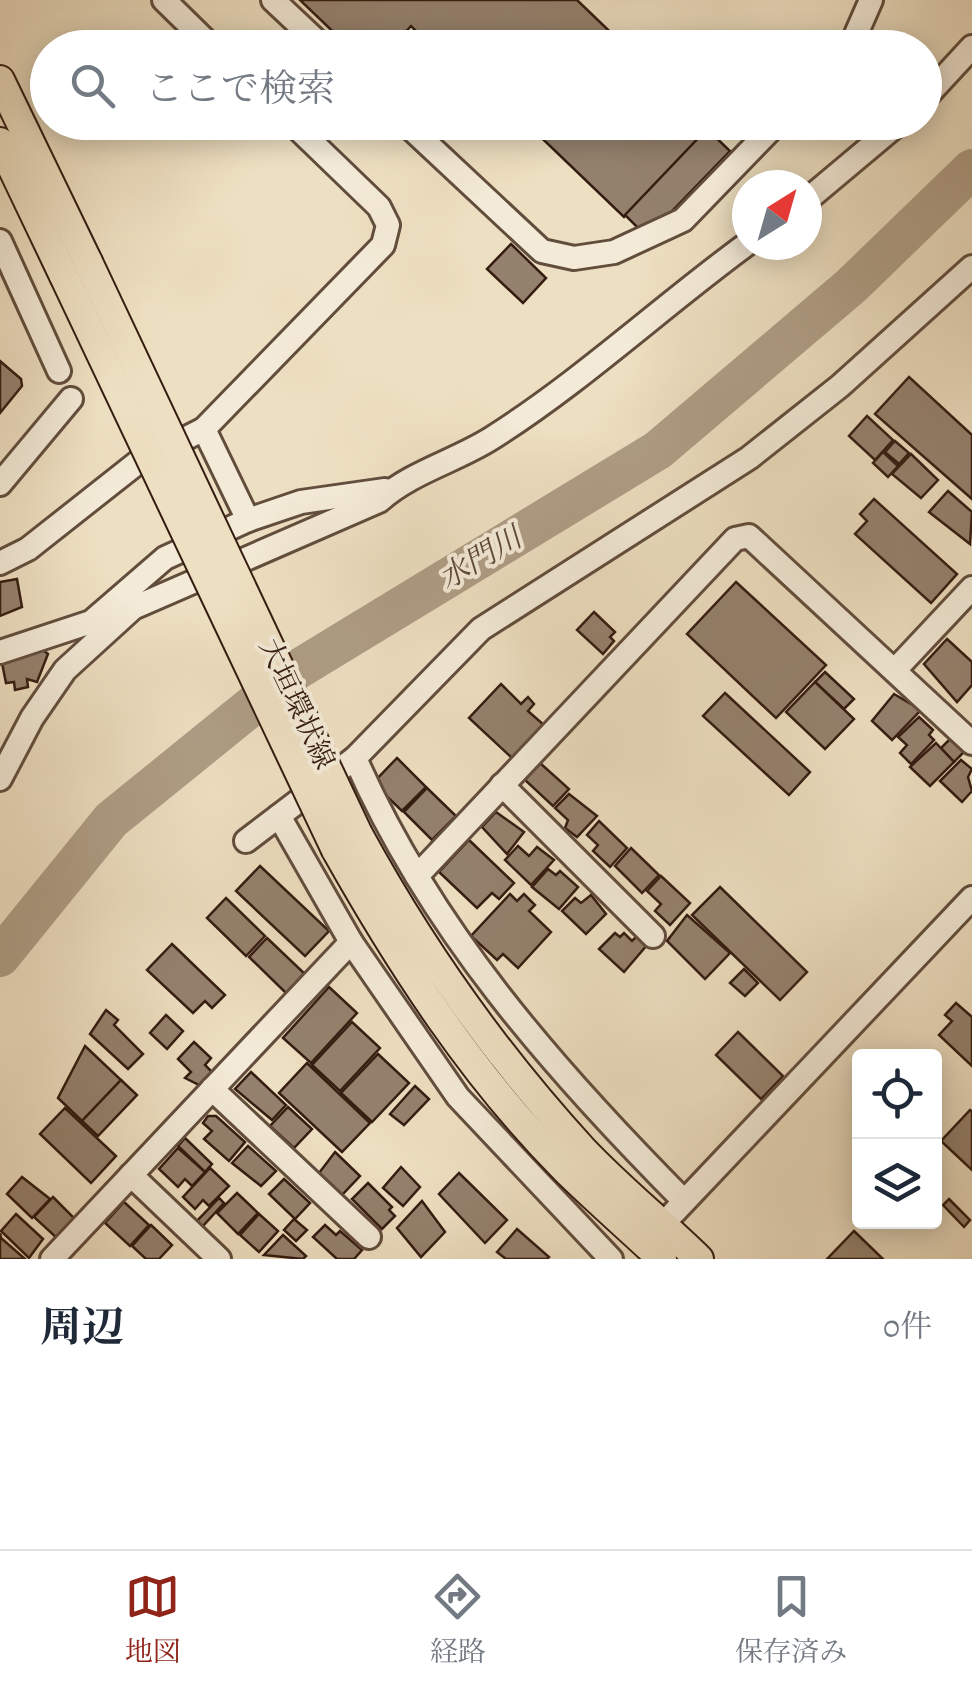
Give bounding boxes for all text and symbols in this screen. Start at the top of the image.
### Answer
search box [30,30,942,140]
icon: search [65,58,120,113]
text: ここで検索 [145,62,335,114]
north arrow [732,170,822,260]
water label: 水門川 [431,516,531,598]
street label: 大垣環状線 [250,633,344,775]
map controls [852,1049,942,1229]
button: locate [852,1049,942,1139]
button: layers [852,1139,942,1229]
text: 周辺 [40,1298,124,1355]
text: 0件 [883,1304,932,1348]
tab: 地図 [125,1569,181,1671]
tab: 経路 [430,1569,486,1671]
tab: 保存済み [735,1569,847,1671]

